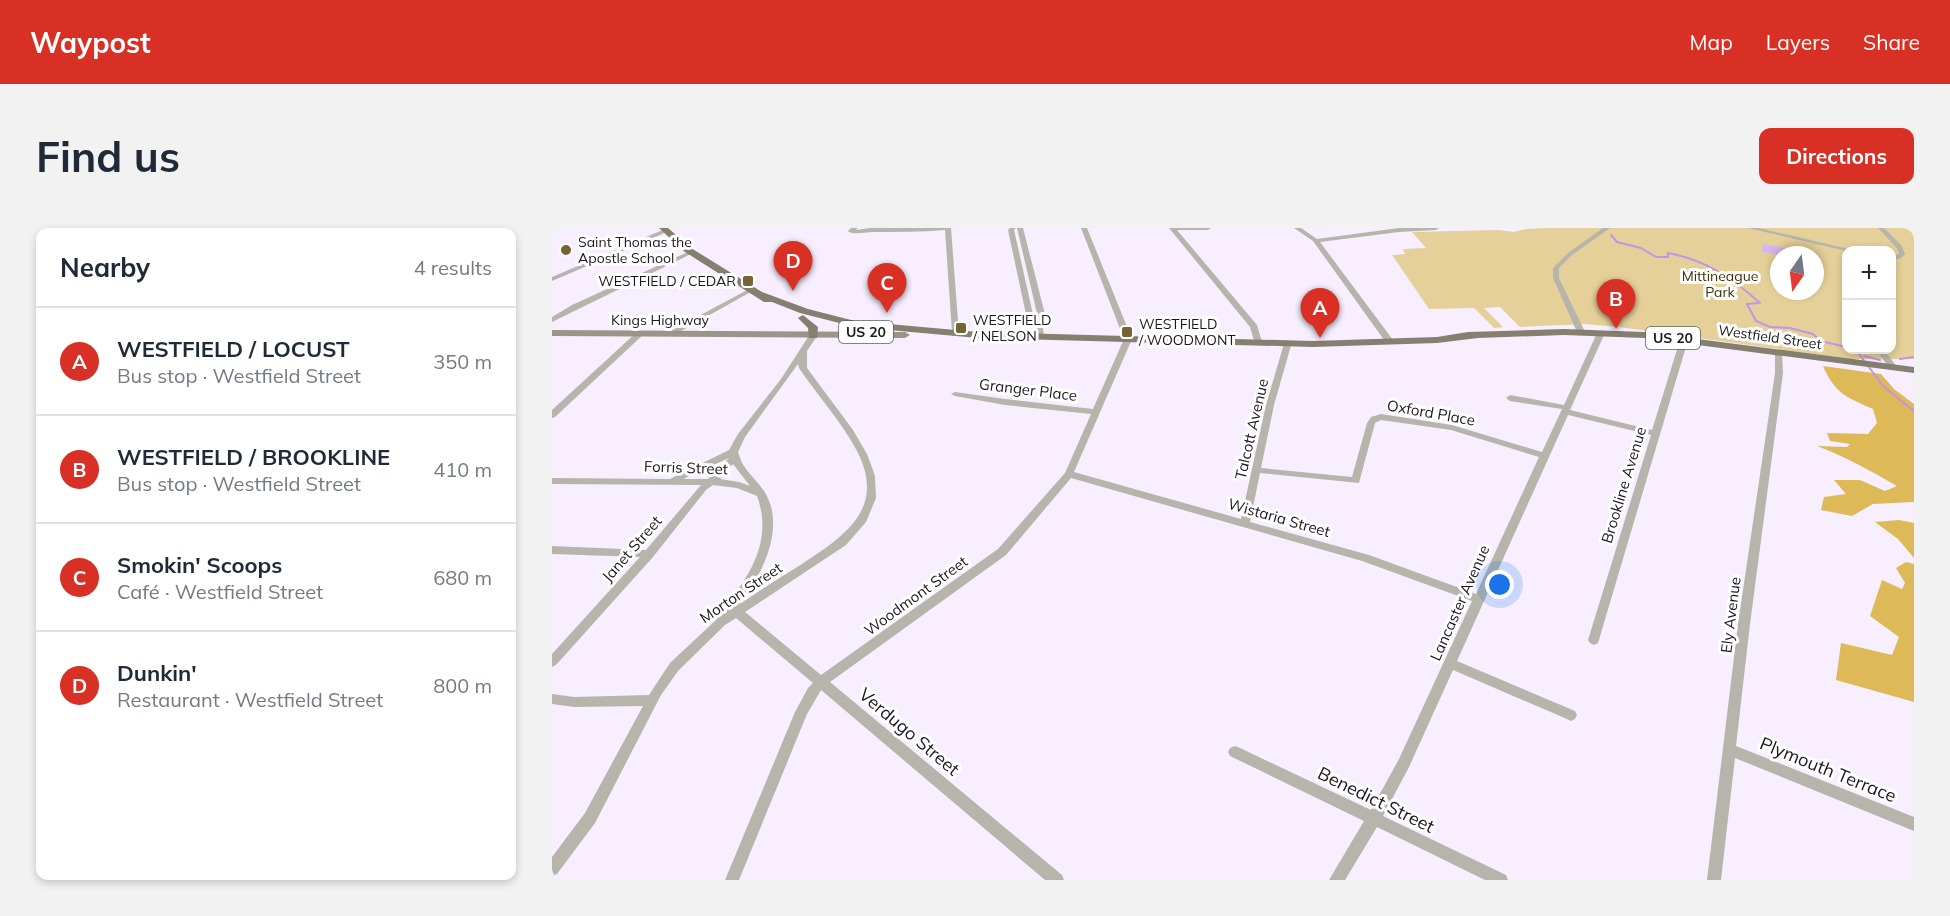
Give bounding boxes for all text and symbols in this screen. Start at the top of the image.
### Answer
text: Waypost [30,25,151,60]
text: Map [1690,29,1733,55]
text: Layers [1766,29,1830,55]
text: Share [1863,29,1920,55]
button: Directions [1759,128,1914,184]
text: Find us [36,130,180,183]
place label: Saint Thomas the Apostle School [578,233,692,267]
pin: D [774,242,812,291]
marker: Saint Thomas the Apostle School [559,243,573,257]
north arrow [1770,246,1824,300]
map controls [1842,246,1896,354]
button: + [1842,246,1896,300]
text: Nearby [60,251,150,284]
text: 4 results [414,255,492,280]
pin: C [868,264,906,313]
park label: Mittineague Park [1682,267,1758,301]
place label: WESTFIELD / CEDAR [598,272,736,290]
marker: WESTFIELD / CEDAR [741,274,755,288]
pin: B [1596,279,1636,329]
pin: A [1300,288,1340,338]
button: − [1842,300,1896,354]
street label: Kings Highway [611,311,710,329]
place label: WESTFIELD / NELSON [972,311,1051,345]
place label: WESTFIELD / WOODMONT [1138,315,1236,349]
road number: US 20 [839,321,893,343]
marker: WESTFIELD / NELSON [954,321,968,335]
street label: Westfield Street [1717,321,1823,353]
marker: WESTFIELD / WOODMONT [1120,325,1134,339]
road number: US 20 [1646,327,1700,349]
text: WESTFIELD / LOCUST [117,335,350,363]
text: A [72,349,87,374]
text: 350 m [433,349,492,374]
text: Bus stop · Westfield Street [117,363,361,388]
street label: Granger Place [978,374,1078,405]
street label: Talcott Avenue [1231,377,1272,481]
street label: Oxford Place [1386,395,1477,430]
street label: Brookline Avenue [1597,424,1650,545]
text: WESTFIELD / BROOKLINE [117,443,390,471]
text: B [73,457,86,482]
text: 410 m [433,457,492,482]
street label: Forris Street [644,457,728,478]
text: Bus stop · Westfield Street [117,471,361,496]
street label: Wistaria Street [1226,494,1332,541]
street label: Janet Street [598,512,666,586]
street label: Lancaster Avenue [1426,542,1494,664]
text: Smokin' Scoops [117,551,282,579]
street label: Woodmont Street [860,552,971,639]
street label: Morton Street [696,558,785,627]
text: C [73,565,86,590]
text: 680 m [433,565,492,590]
your location [1485,570,1514,599]
street label: Ely Avenue [1716,576,1745,654]
text: Café · Westfield Street [117,579,323,604]
text: Dunkin' [117,659,197,687]
text: D [72,673,87,698]
text: 800 m [433,673,492,698]
street label: Verdugo Street [854,683,964,780]
text: Restaurant · Westfield Street [117,687,383,712]
street label: Plymouth Terrace [1757,732,1900,807]
street label: Benedict Street [1314,761,1438,838]

